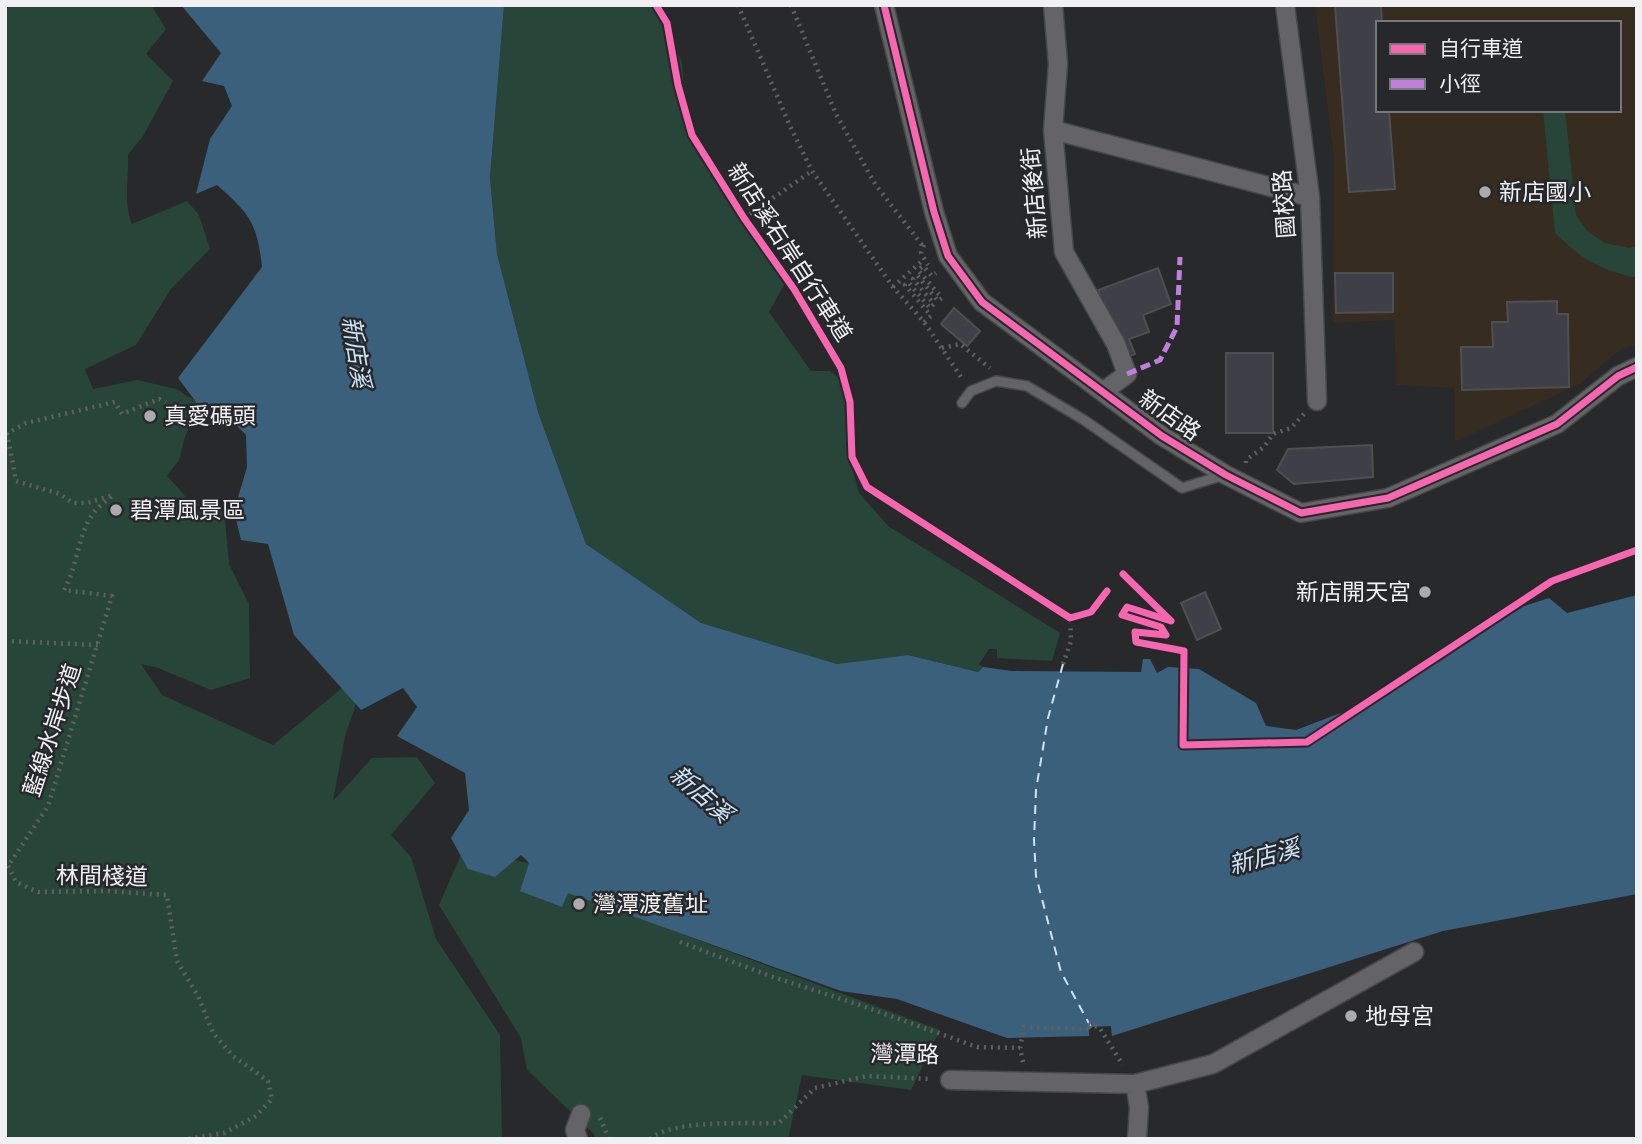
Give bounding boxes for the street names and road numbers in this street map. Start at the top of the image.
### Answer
street label: 新店後街 [1016,146,1052,240]
street label: 新店溪右岸自行車道 [722,158,858,346]
street label: 國校路 [1268,169,1300,239]
street label: 新店路 [1134,384,1206,446]
street label: 藍線水岸步道 [17,660,87,800]
street label: 林間棧道 [56,861,148,891]
street label: 灣潭路 [870,1039,940,1069]

